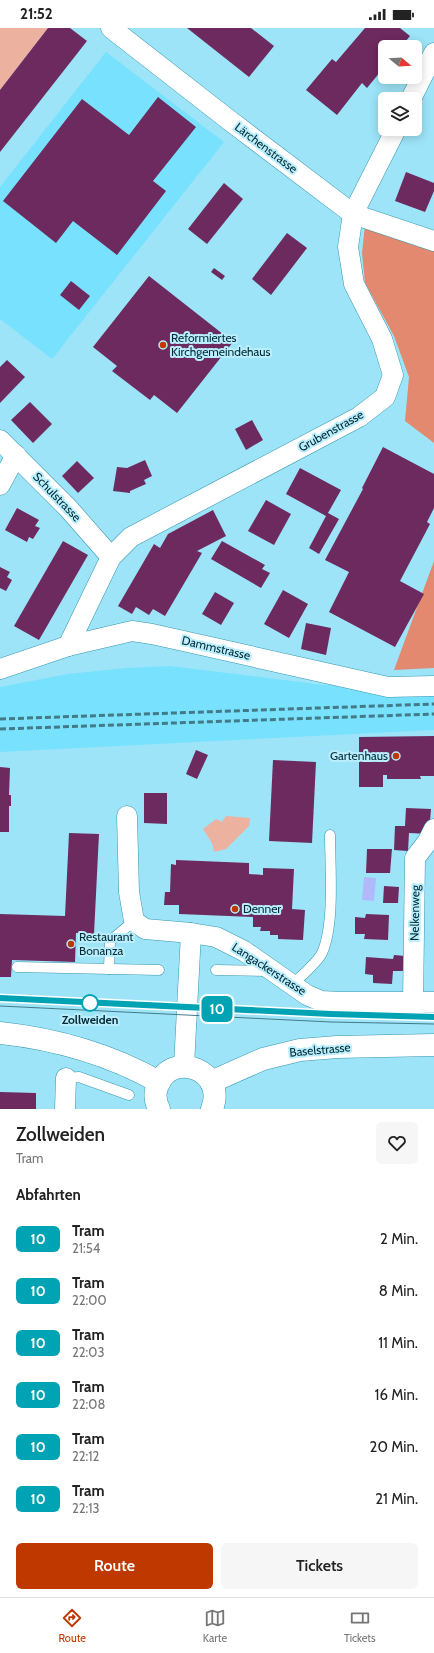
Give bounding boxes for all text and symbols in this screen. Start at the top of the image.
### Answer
text: 21:52 [20,5,53,23]
north arrow [378,40,422,84]
map controls [378,40,422,136]
button: layers [378,92,422,136]
street label: Lärchenstrasse [232,119,301,176]
place label: Reformiertes Kirchgemeindehaus [171,330,271,359]
marker: Reformiertes Kirchgemeindehaus [158,340,168,350]
street label: Grubenstrasse [296,407,366,455]
street label: Schulstrasse [30,469,85,524]
street label: Dammstrasse [180,632,252,663]
place label: Gartenhaus [330,748,388,763]
marker: Gartenhaus [391,751,401,761]
street label: Nelkenweg [407,884,423,941]
place label: Denner [243,901,281,916]
marker: Denner [230,904,240,914]
place label: Restaurant Bonanza [79,929,133,958]
marker: Restaurant Bonanza [66,939,76,949]
street label: Langackerstrasse [229,939,309,998]
marker: Zollweiden [81,994,99,1012]
line badge: 10 [199,996,235,1022]
text: 10 [209,1000,225,1018]
place label: Zollweiden [62,1012,118,1027]
street label: Baselstrasse [289,1039,351,1060]
button: heart [376,1122,418,1164]
text: Zollweiden [16,1123,105,1146]
text: Tram [16,1150,43,1166]
text: Abfahrten [16,1186,81,1204]
text: Tram [72,1222,104,1240]
text: 10 [30,1230,46,1248]
text: 2 Min. [380,1230,418,1248]
text: 21:54 [72,1240,100,1256]
text: Tram [72,1274,104,1292]
text: 10 [30,1282,46,1300]
text: 8 Min. [379,1282,418,1300]
text: 22:00 [72,1292,106,1308]
text: Tram [72,1326,104,1344]
text: 10 [30,1334,46,1352]
text: 11 Min. [378,1334,418,1352]
text: 22:03 [72,1344,104,1360]
text: Tram [72,1378,104,1396]
text: 10 [30,1386,46,1404]
text: 16 Min. [375,1386,418,1404]
text: 22:08 [72,1396,105,1412]
text: Tram [72,1430,104,1448]
text: 10 [30,1438,46,1456]
text: 20 Min. [370,1438,418,1456]
text: 22:12 [72,1448,99,1464]
text: Tram [72,1482,104,1500]
text: 10 [30,1490,46,1508]
text: 21 Min. [375,1490,418,1508]
text: 22:13 [72,1500,100,1516]
button: Route [16,1543,213,1589]
button: Tickets [221,1543,418,1589]
tab: Route [58,1607,86,1645]
tab: Karte [203,1607,227,1645]
tab: Tickets [344,1607,376,1645]

